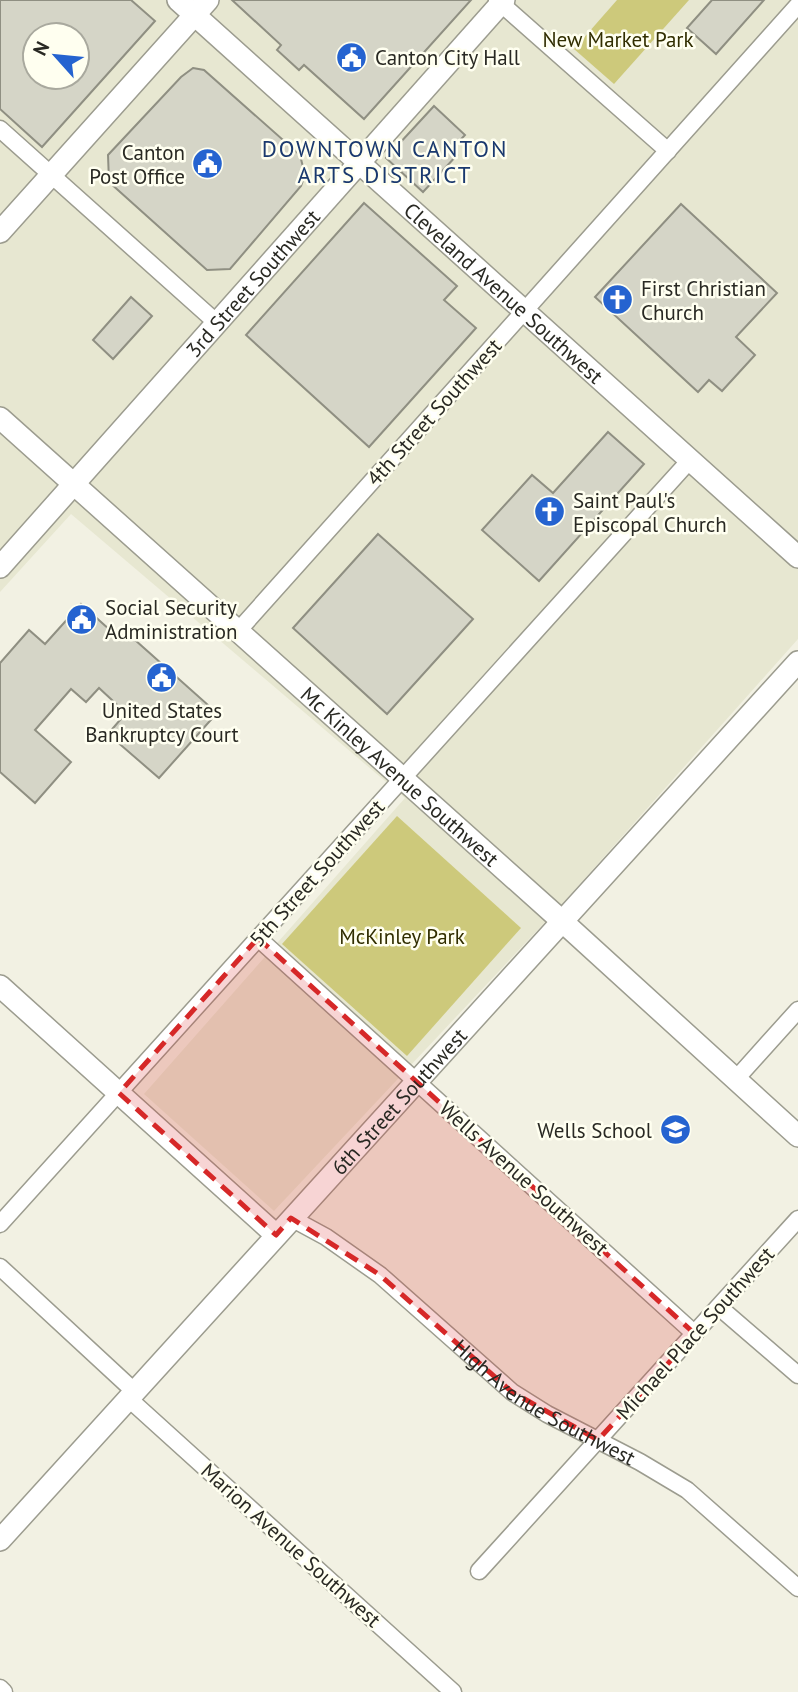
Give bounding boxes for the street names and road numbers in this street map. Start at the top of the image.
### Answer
street label: Cleveland Avenue Southwest [399,196,609,389]
street label: 3rd Street Southwest [180,203,325,363]
street label: 4th Street Southwest [361,333,507,491]
street label: Mc Kinley Avenue Southwest [295,680,505,872]
street label: 5th Street Southwest [244,794,390,952]
street label: 6th Street Southwest [325,1022,472,1180]
street label: Wells Avenue Southwest [434,1095,614,1261]
street label: Michael Place Southwest [610,1241,780,1425]
street label: High Avenue Southwest [448,1333,640,1471]
street label: Marion Avenue Southwest [195,1457,387,1633]

